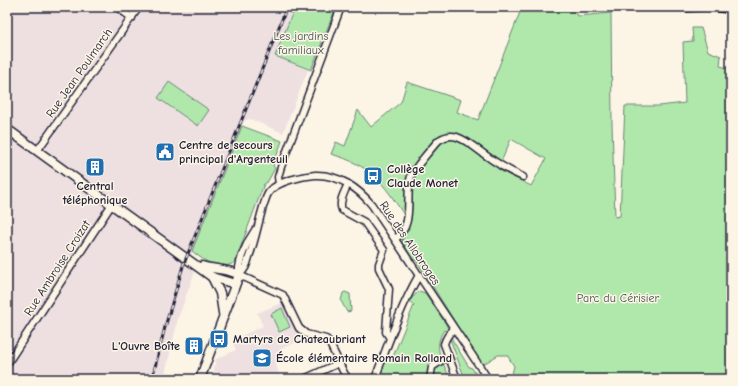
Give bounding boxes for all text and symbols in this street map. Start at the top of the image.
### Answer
street label: Rue Jean Poulmarch [43,26,115,120]
park label: Les jardins familiaux [274,29,328,57]
place label: Centre de secours principal d'Argenteuil [179,138,288,166]
public building icon: Centre de secours principal d'Argenteuil [154,141,176,163]
building icon: Central téléphonique [84,156,106,178]
place label: Collège Claude Monet [387,162,459,190]
bus stop icon: Collège Claude Monet [362,165,384,187]
place label: Central téléphonique [62,179,127,207]
street label: Rue des Allobroges [377,198,443,288]
street label: Rue Ambroise Croizat [21,217,93,318]
park label: Parc du Cérisier [577,291,659,305]
bus stop icon: Martyrs de Chateaubriant [208,328,230,350]
place label: Martyrs de Chateaubriant [233,332,367,346]
building icon: L'Ouvre Boîte [183,335,205,357]
place label: L'Ouvre Boîte [112,339,180,353]
school or university icon: École élémentaire Romain Rolland [251,347,273,369]
place label: École élémentaire Romain Rolland [276,351,452,365]

